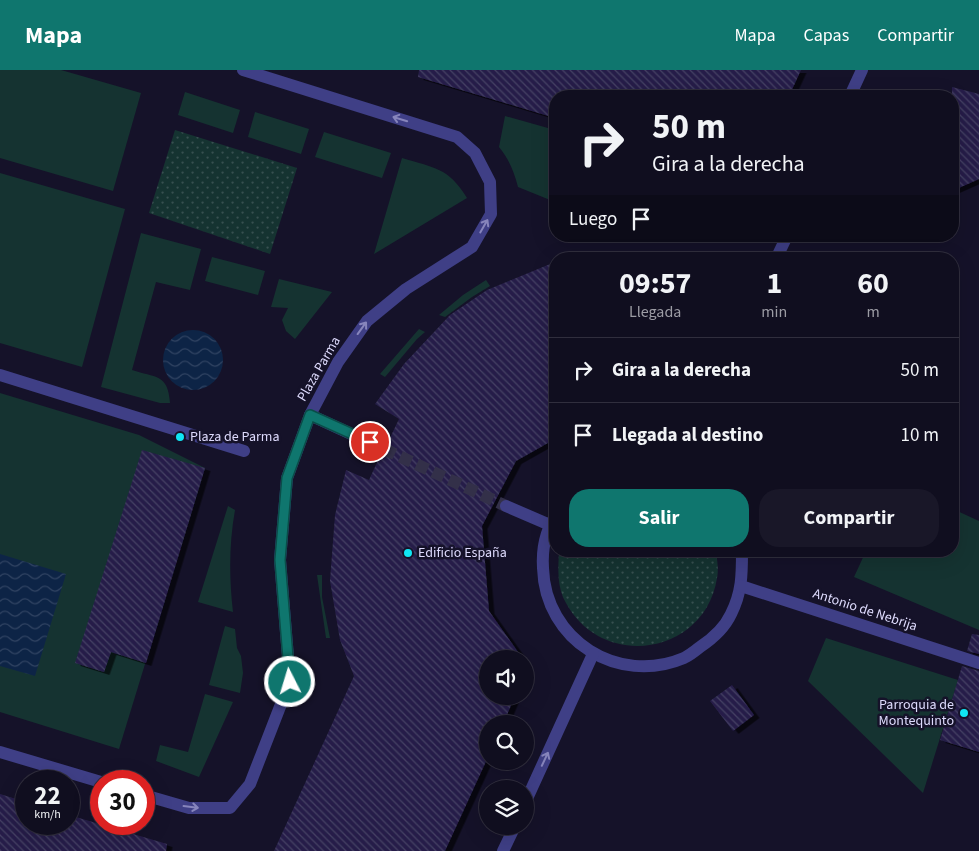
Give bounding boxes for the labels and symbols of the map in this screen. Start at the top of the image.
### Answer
one-way arrow [392,113,408,123]
one-way arrow [480,219,490,234]
one-way arrow [357,322,367,336]
street label: Plaza Parma [292,333,346,405]
pin [349,421,391,463]
place label: Plaza de Parma [190,427,279,447]
marker: Plaza de Parma [174,431,186,443]
place label: Edificio España [418,543,507,563]
marker: Edificio España [402,547,414,559]
street label: Antonio de Nebrija [810,584,920,636]
position arrow [263,655,315,707]
place label: Parroquia de Montequinto [878,695,954,731]
marker: Parroquia de Montequinto [958,707,970,719]
one-way arrow [541,752,551,767]
speed limit sign: 30 [90,770,155,835]
one-way arrow [182,802,198,812]

